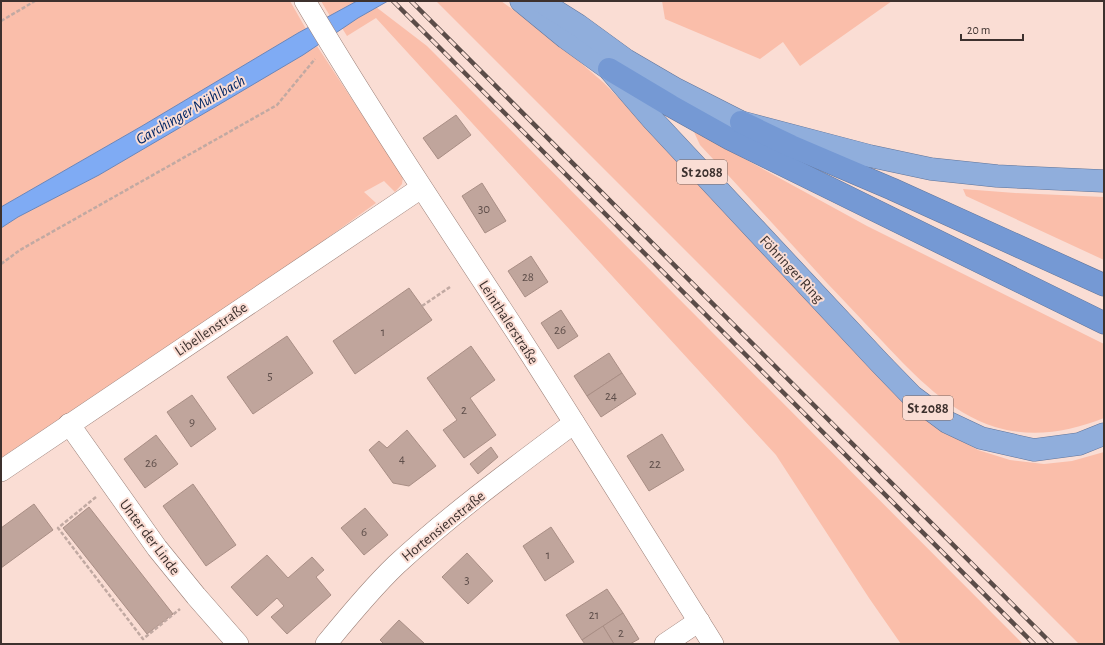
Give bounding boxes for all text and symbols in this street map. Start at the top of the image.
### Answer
scale bar [961,16,1023,42]
text: 20 m [967,24,990,36]
water label: Garchinger Mühlbach [133,72,248,148]
road number: St 2088 [677,160,727,184]
house number: 30 [478,203,490,216]
street label: Föhringer Ring [757,233,827,306]
house number: 28 [522,271,534,284]
street label: Leinthalerstraße [476,278,541,367]
street label: Libellenstraße [172,300,250,359]
house number: 26 [554,324,566,337]
house number: 1 [381,326,385,339]
house number: 5 [267,370,273,383]
house number: 24 [605,390,617,403]
road number: St 2088 [903,396,953,420]
house number: 2 [461,404,467,417]
house number: 9 [189,416,195,429]
house number: 4 [399,453,405,466]
house number: 26 [145,457,157,470]
house number: 22 [649,458,661,471]
street label: Hortensienstraße [399,488,488,564]
street label: Unter der Linde [117,497,183,578]
house number: 6 [361,526,367,539]
house number: 1 [546,549,550,562]
house number: 3 [464,574,470,587]
house number: 21 [589,609,599,622]
house number: 2 [618,627,624,640]

